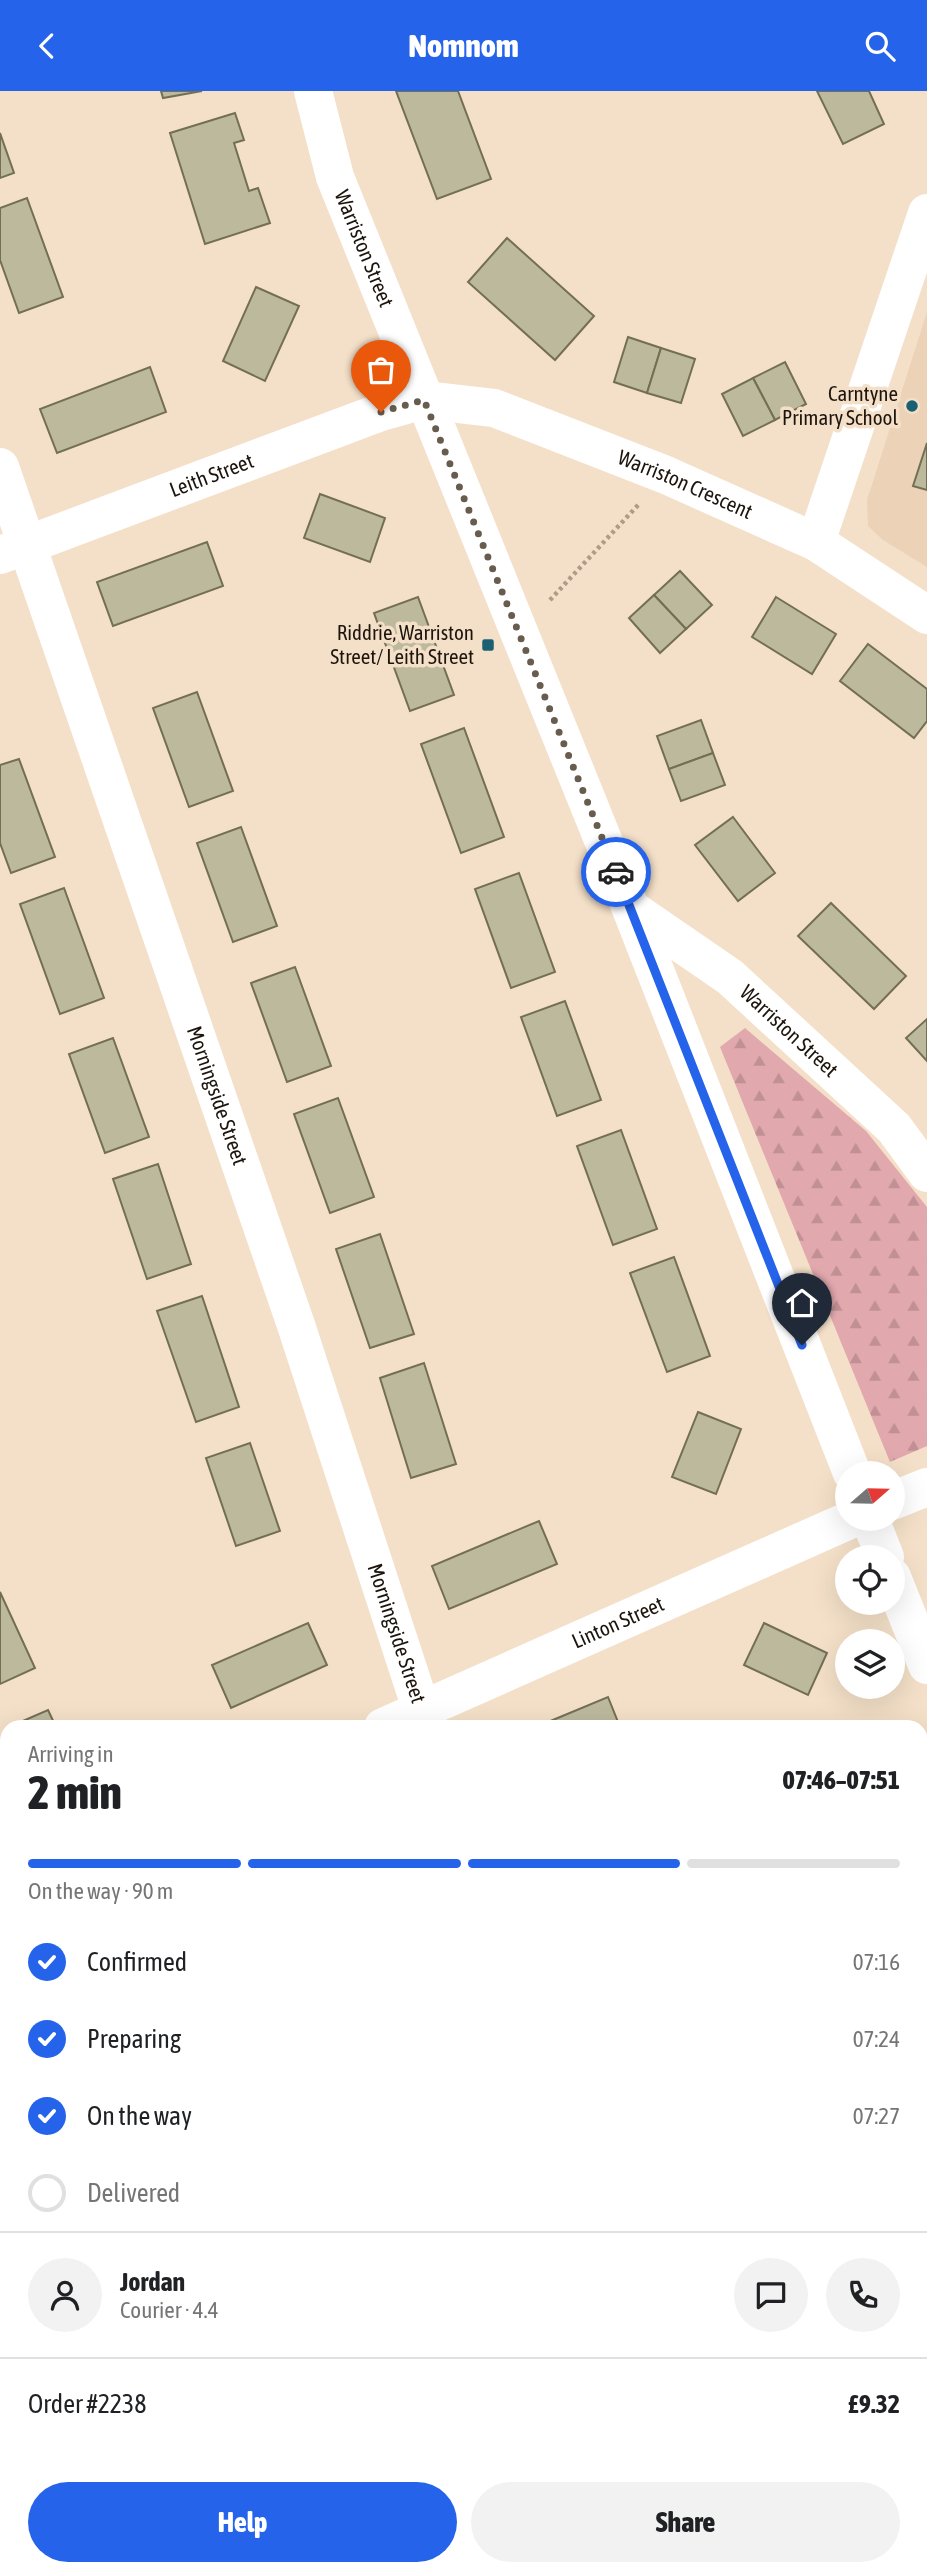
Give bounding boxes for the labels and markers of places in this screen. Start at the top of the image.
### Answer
pin [351,340,411,412]
place label: Carntyne Primary School [782,381,898,429]
marker: Carntyne Primary School [904,398,920,414]
place label: Riddrie, Warriston Street/ Leith Street [330,620,474,668]
marker: Riddrie, Warriston Street/ Leith Street [480,637,496,653]
pin [772,1273,832,1345]

